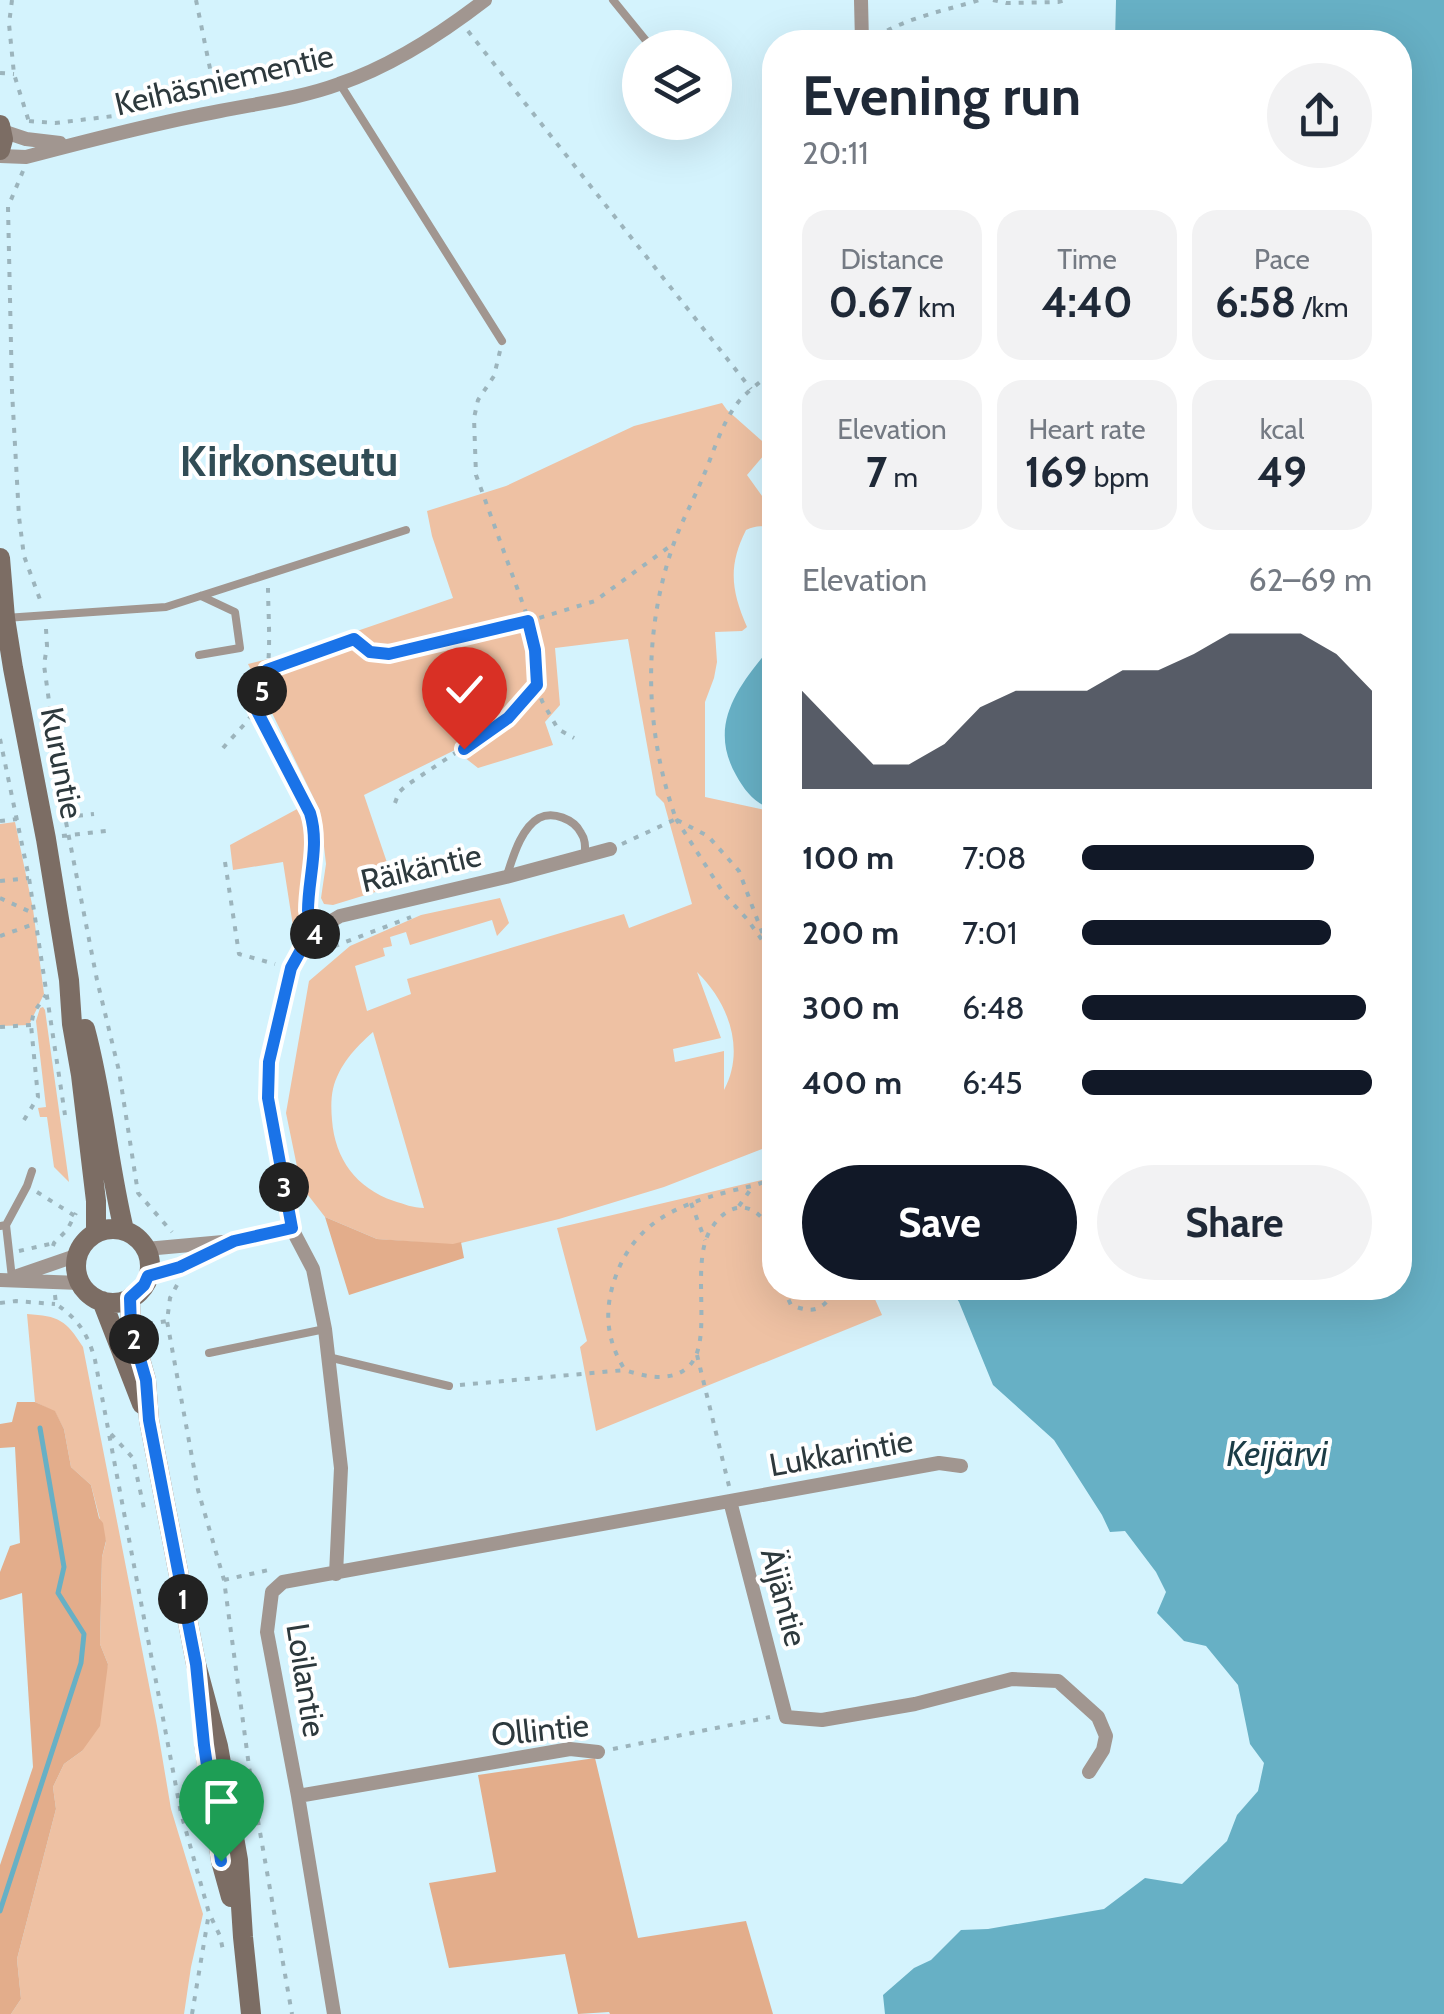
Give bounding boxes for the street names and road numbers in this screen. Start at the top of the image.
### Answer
street label: Keihäsniementie [111,35,337,124]
street label: Kuruntie [33,704,92,822]
street label: Räikäntie [357,835,485,900]
street label: Lukkarintie [766,1421,916,1484]
street label: Äijäntie [753,1543,816,1650]
street label: Loilantie [278,1620,335,1740]
street label: Ollintie [489,1705,591,1754]

